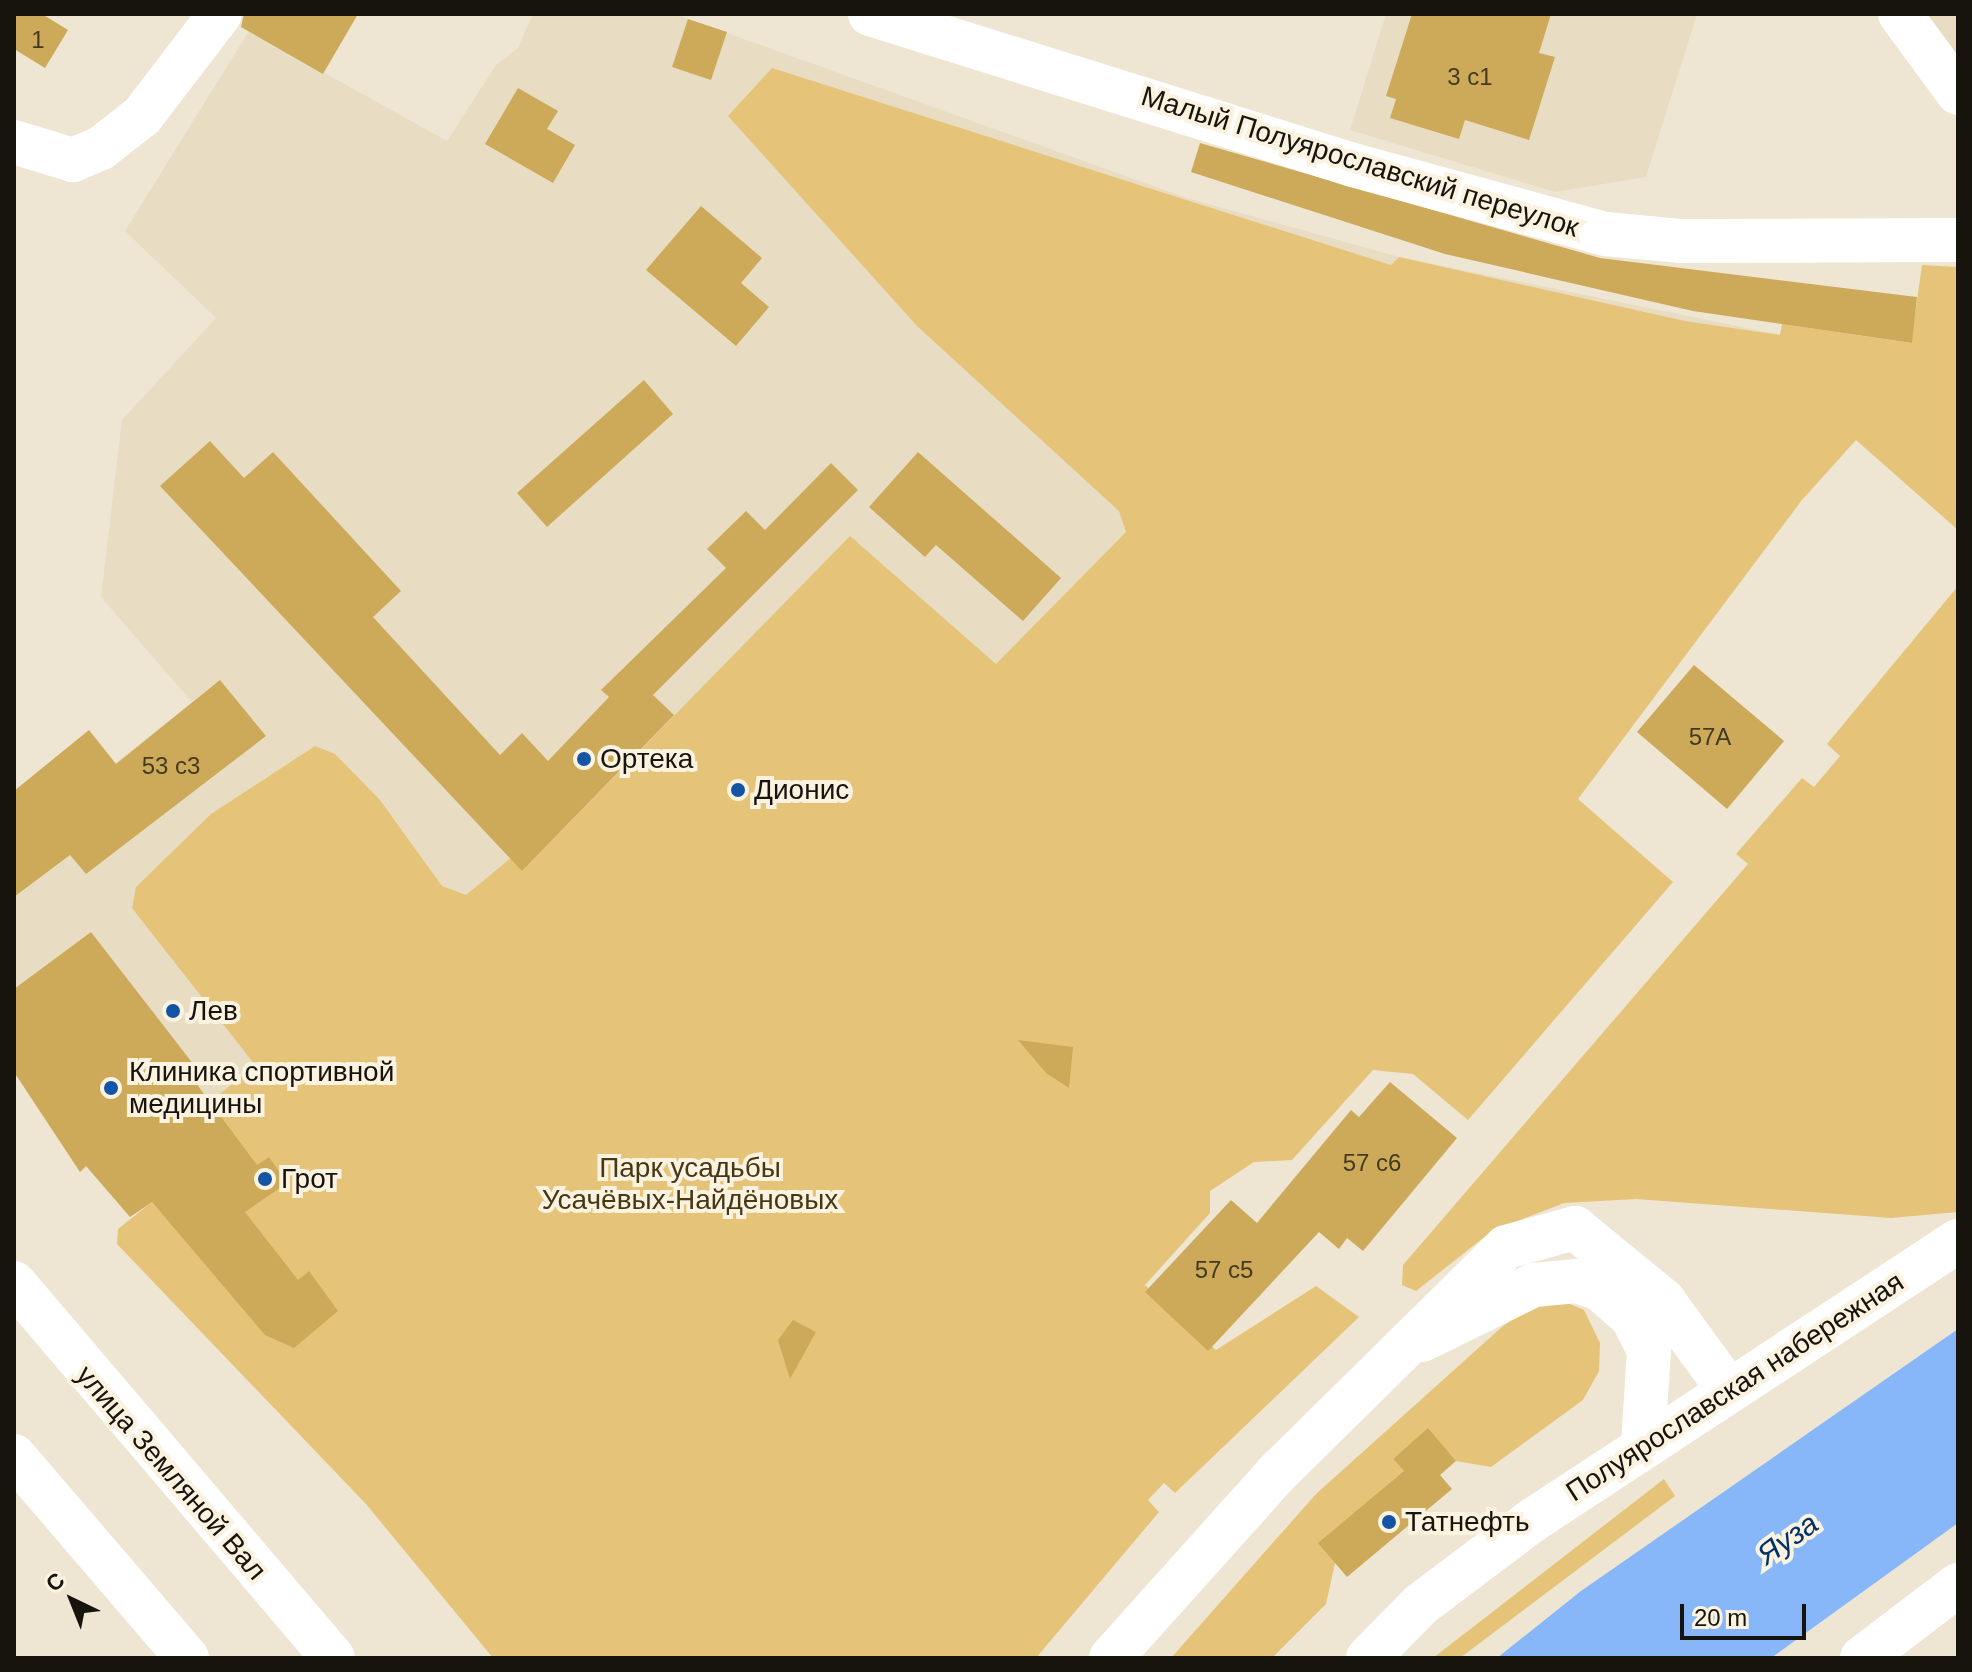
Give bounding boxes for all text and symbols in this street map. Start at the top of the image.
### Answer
house number: 1 [31,26,45,54]
house number: 3 с1 [1447,63,1493,91]
street label: Малый Полуярославский переулок [1137,79,1583,245]
house number: 57А [1689,723,1731,751]
place label: Ортека [600,742,693,776]
marker: Ортека [575,750,593,768]
house number: 53 с3 [142,752,200,780]
place label: Дионис [754,773,849,807]
marker: Дионис [729,781,747,799]
place label: Лев [189,994,238,1028]
marker: Лев [164,1002,182,1020]
place label: Клиника спортивной медицины [129,1055,394,1121]
marker: Клиника спортивной медицины [100,1077,122,1099]
house number: 57 с6 [1343,1149,1401,1177]
park label: Парк усадьбы Усачёвых-Найдёновых [542,1151,838,1217]
place label: Грот [281,1162,338,1196]
marker: Грот [256,1170,274,1188]
house number: 57 с5 [1195,1256,1253,1284]
street label: Полуярославская набережная [1560,1265,1910,1509]
street label: улица Земляной Вал [69,1359,273,1587]
place label: Татнефть [1405,1505,1529,1539]
water label: Яуза [1751,1505,1825,1573]
marker: Татнефть [1380,1513,1398,1531]
north arrow [32,1560,112,1640]
text: С [41,1568,70,1597]
scale bar [1684,1588,1810,1638]
text: 20 m [1694,1604,1747,1631]

